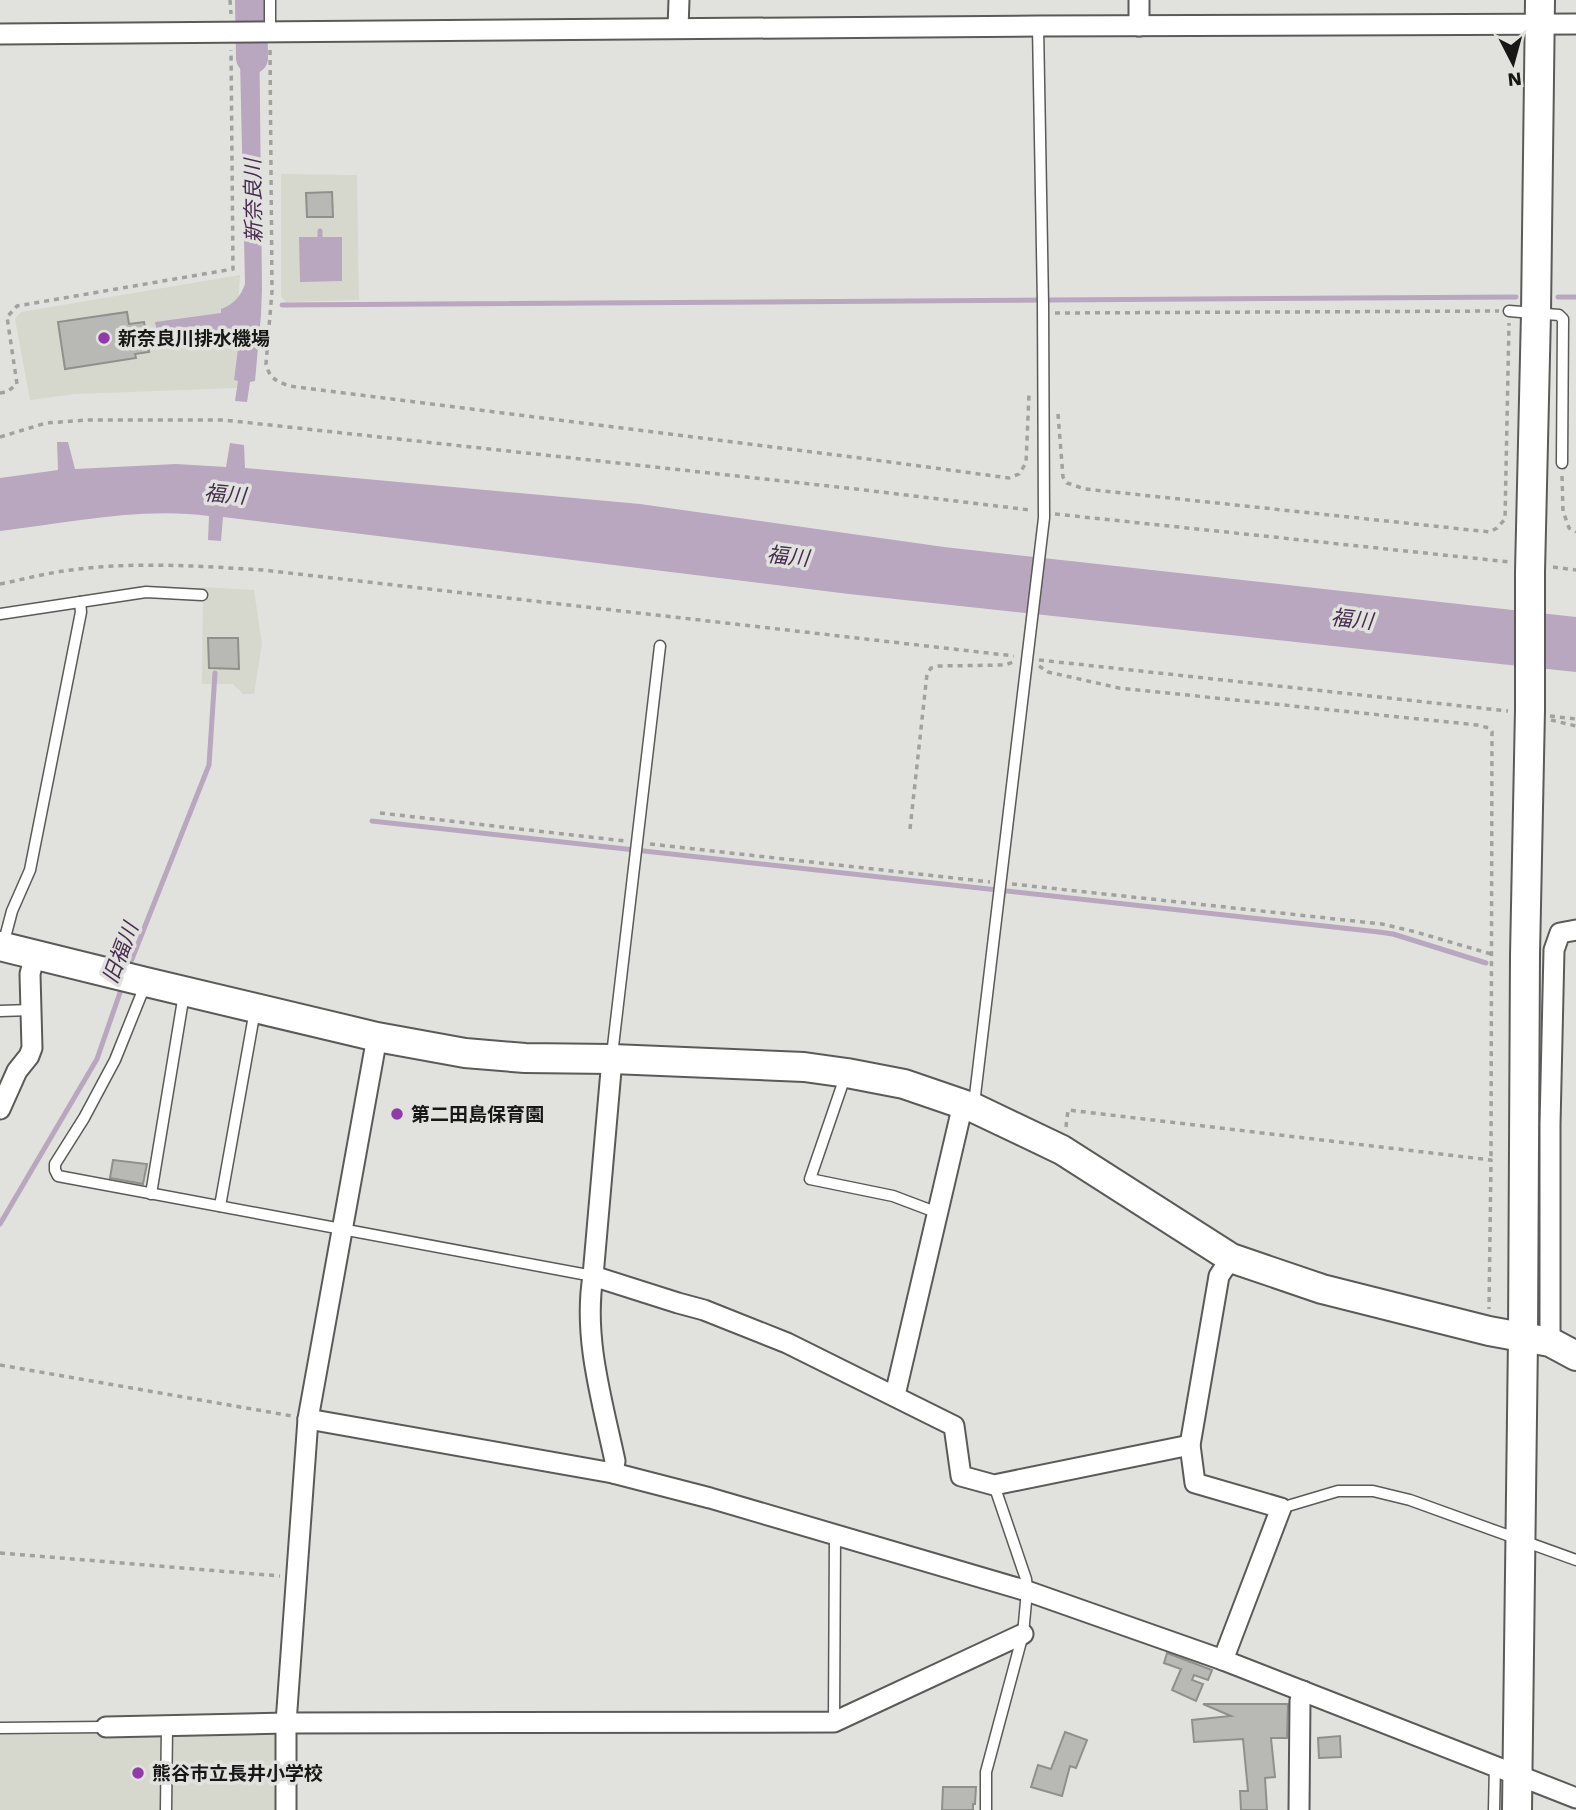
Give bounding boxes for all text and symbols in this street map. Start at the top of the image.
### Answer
north arrow [1478,28,1548,98]
text: N [1507,67,1523,92]
water label: 新奈良川 [240,157,266,243]
place label: 新奈良川排水機場 [118,327,270,350]
marker: 新奈良川排水機場 [96,330,112,346]
water label: 福川 [203,480,249,508]
water label: 福川 [766,541,812,571]
water label: 福川 [1330,604,1376,634]
water label: 旧福川 [97,917,144,987]
place label: 第二田島保育園 [411,1103,544,1126]
marker: 第二田島保育園 [389,1106,405,1122]
place label: 熊谷市立長井小学校 [152,1762,323,1785]
marker: 熊谷市立長井小学校 [130,1765,146,1781]

